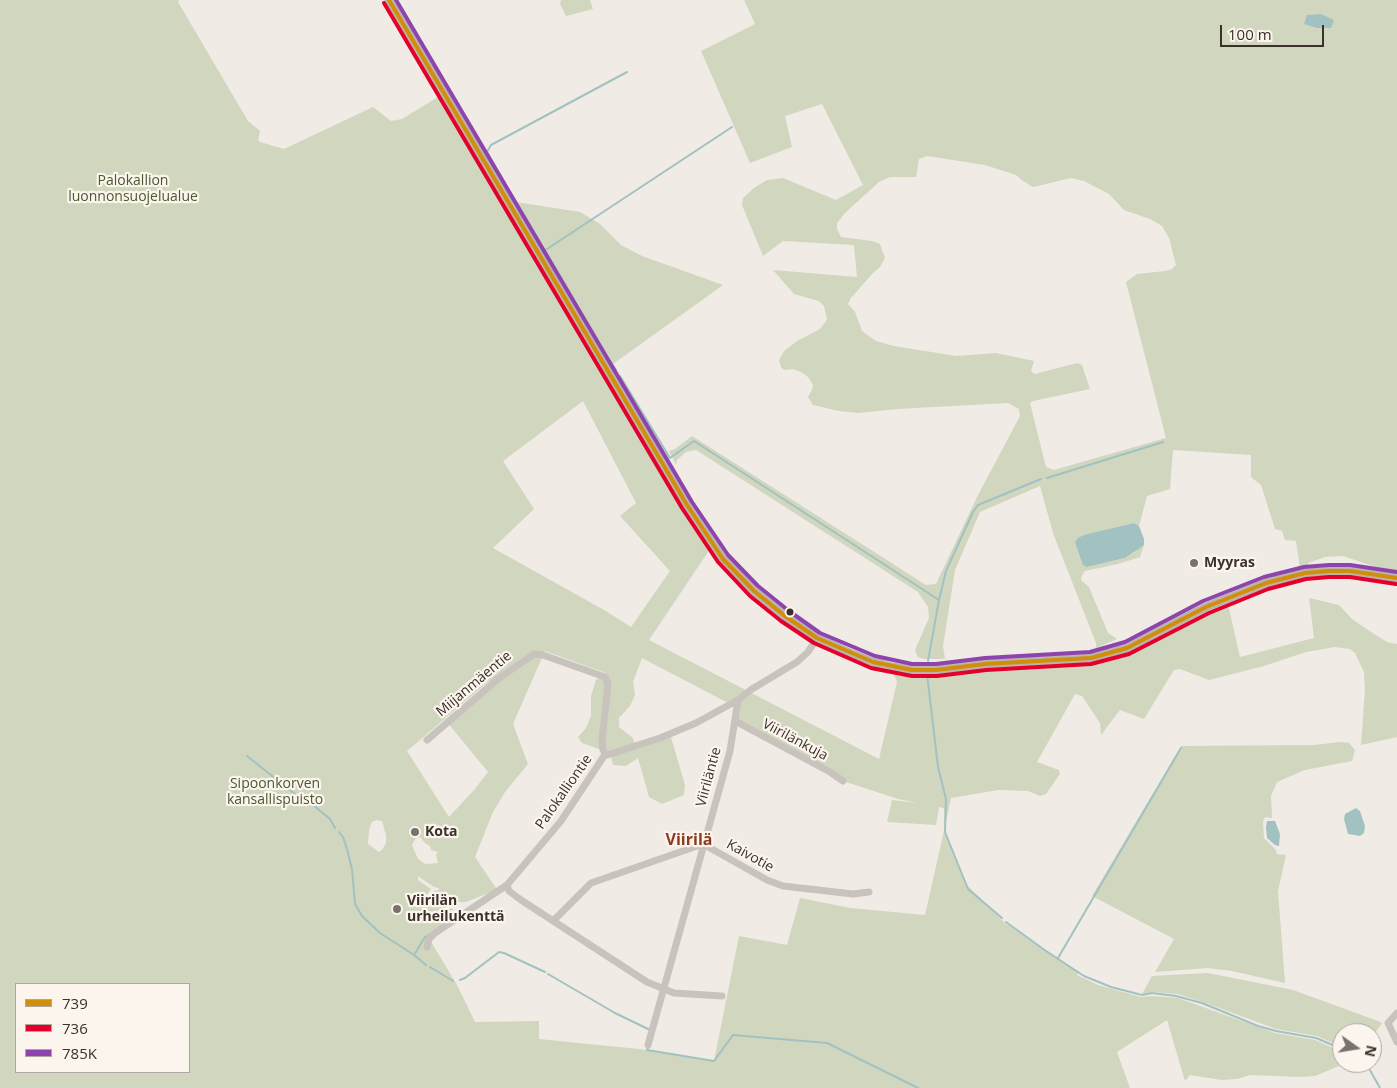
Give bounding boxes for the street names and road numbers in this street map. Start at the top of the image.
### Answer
street label: Miijanmäentie [433,648,515,720]
street label: Viirilänkuja [759,716,831,764]
street label: Viiriläntie [693,745,725,809]
street label: Palokalliontie [532,751,596,833]
street label: Kaivotie [723,836,777,876]

